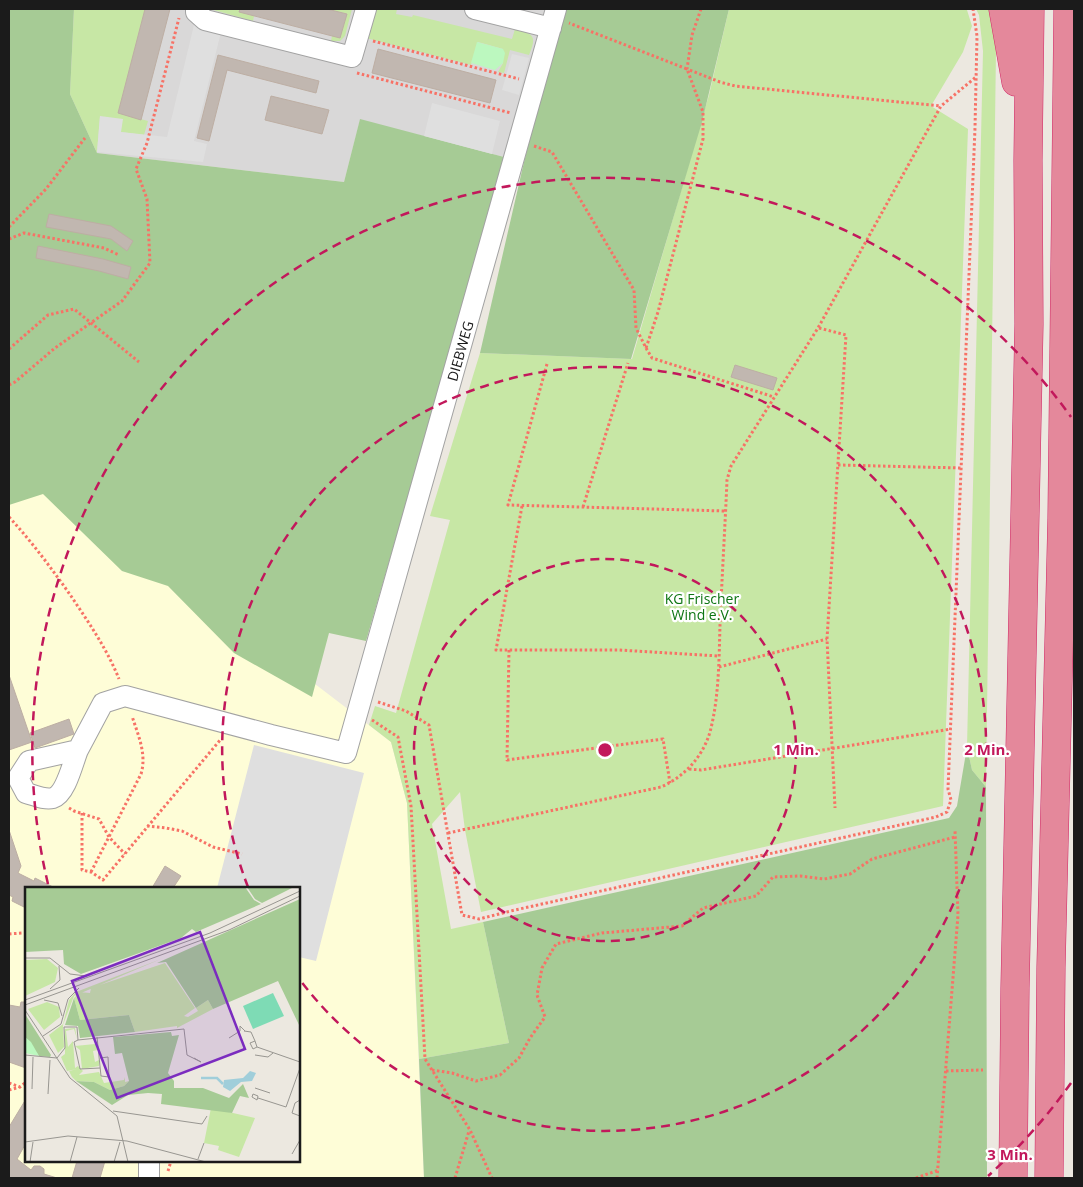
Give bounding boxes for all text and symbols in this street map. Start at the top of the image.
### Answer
street label: DIEBWEG [442,319,478,383]
park label: KG Frischer Wind e.V. [665,589,739,624]
text: 1 Min. [773,739,819,759]
text: 2 Min. [964,739,1010,759]
centre of rings [596,741,614,759]
inset map [25,887,300,1162]
text: 3 Min. [987,1144,1033,1164]

